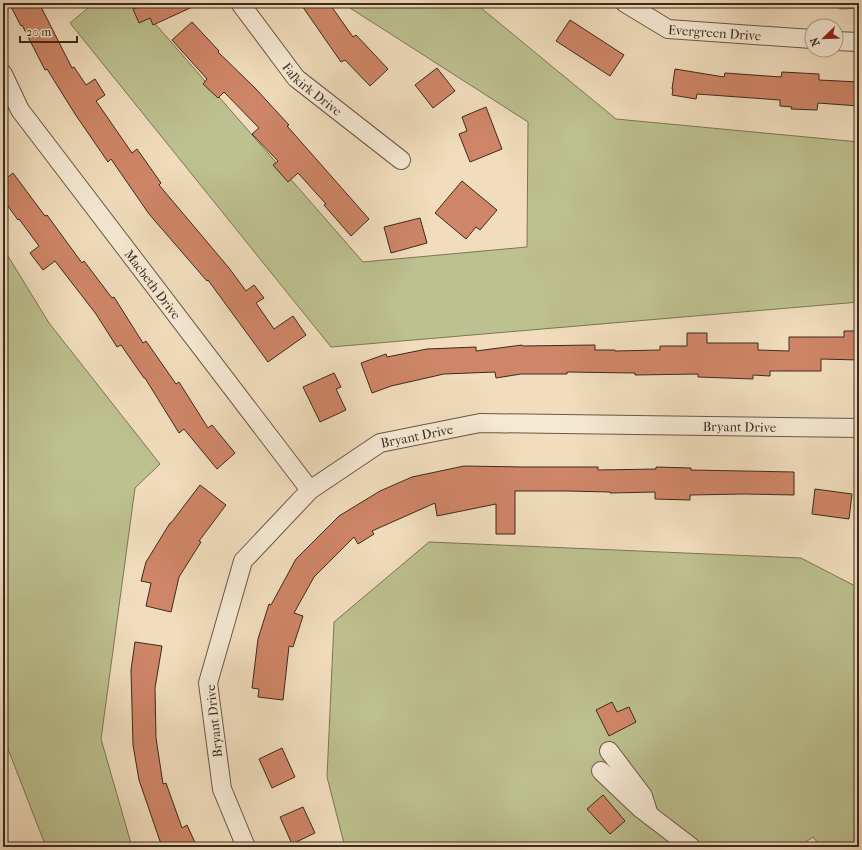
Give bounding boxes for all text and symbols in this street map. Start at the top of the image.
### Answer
scale bar [20,18,77,44]
north arrow [804,18,844,58]
street label: Evergreen Drive [668,22,762,43]
text: 20 m [26,25,51,39]
text: N [807,35,823,48]
street label: Falkirk Drive [280,60,345,119]
street label: Macbeth Drive [122,247,185,322]
street label: Bryant Drive [703,418,777,434]
street label: Bryant Drive [379,421,455,450]
street label: Bryant Drive [203,683,225,758]

